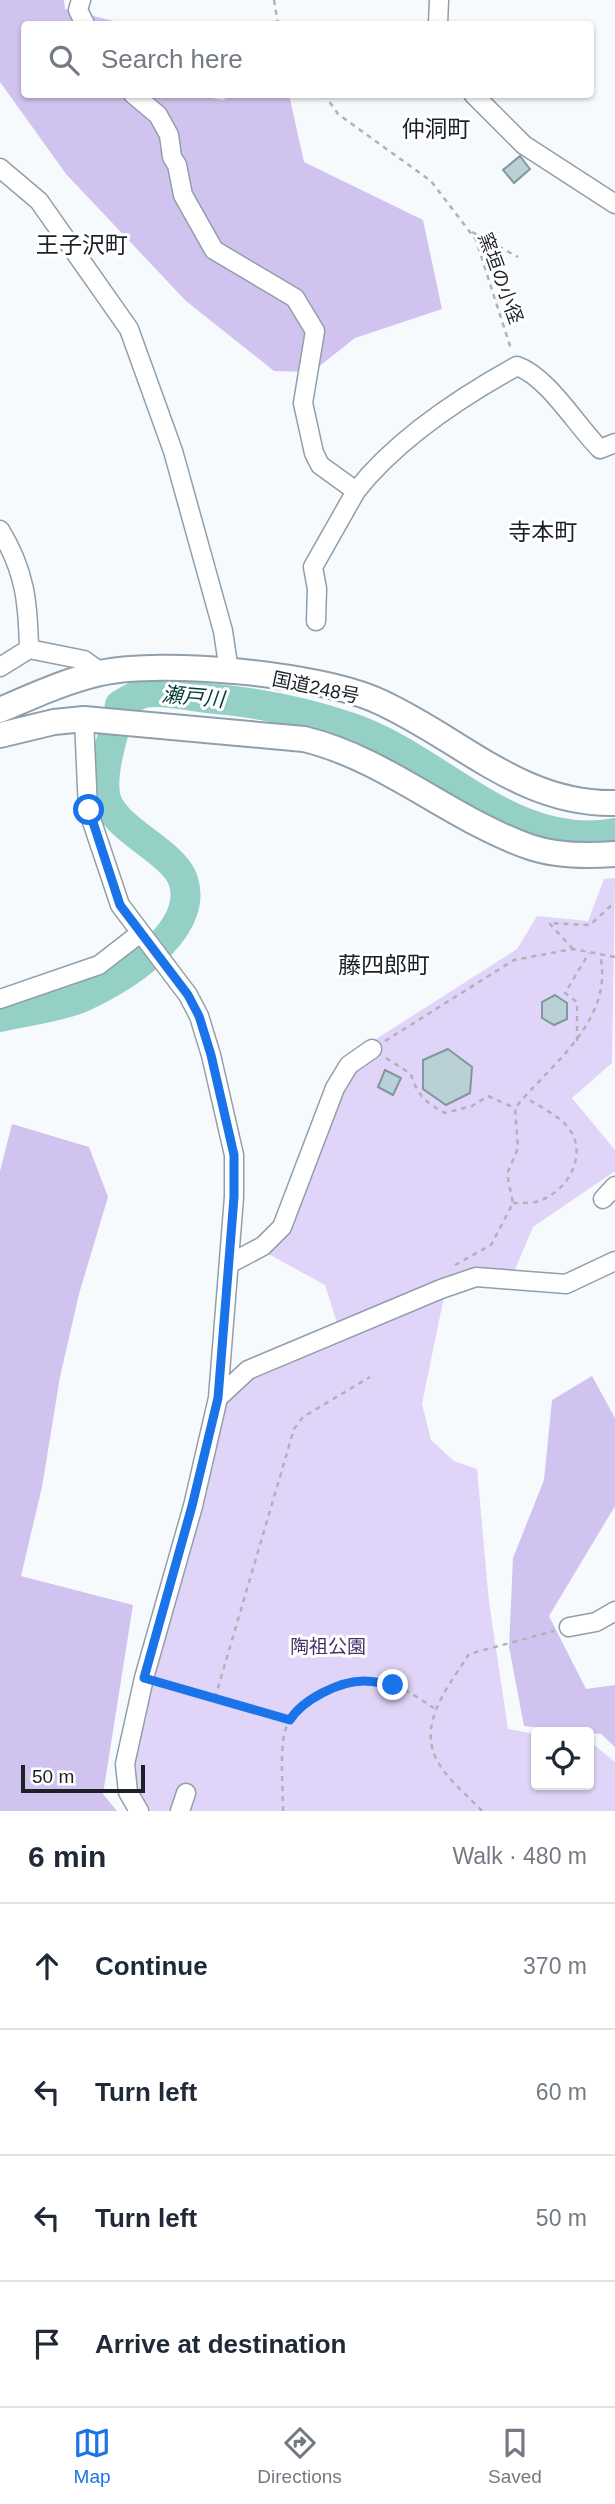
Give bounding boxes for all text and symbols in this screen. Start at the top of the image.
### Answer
search box [21,21,594,98]
icon: search [45,41,83,79]
text: Search here [101,44,243,74]
district label: 仲洞町 [402,116,471,142]
street label: 窯垣の小径 [474,230,527,326]
district label: 王子沢町 [36,232,128,258]
district label: 寺本町 [509,519,578,545]
street label: 国道248号 [270,668,361,707]
water label: 瀬戸川 [161,682,227,711]
route start [73,794,104,825]
district label: 藤四郎町 [338,952,430,978]
park label: 陶祖公園 [290,1636,366,1657]
route end [377,1669,408,1700]
map controls [531,1727,594,1790]
button: locate [531,1727,594,1790]
scale bar [21,1762,145,1794]
text: 50 m [32,1766,74,1787]
text: 6 min [28,1840,106,1873]
text: Walk · 480 m [452,1843,587,1869]
icon: ahead [28,1947,66,1985]
text: Continue [95,1951,208,1981]
text: 370 m [523,1953,587,1979]
icon: left [28,2073,66,2111]
text: Turn left [95,2077,197,2107]
text: 60 m [536,2079,587,2105]
icon: left [28,2199,66,2237]
text: Turn left [95,2203,197,2233]
text: 50 m [536,2205,587,2231]
icon: arrive [28,2325,66,2363]
text: Arrive at destination [95,2329,346,2359]
tab: Map [73,2424,111,2488]
tab: Directions [257,2424,342,2488]
tab: Saved [488,2424,542,2488]

